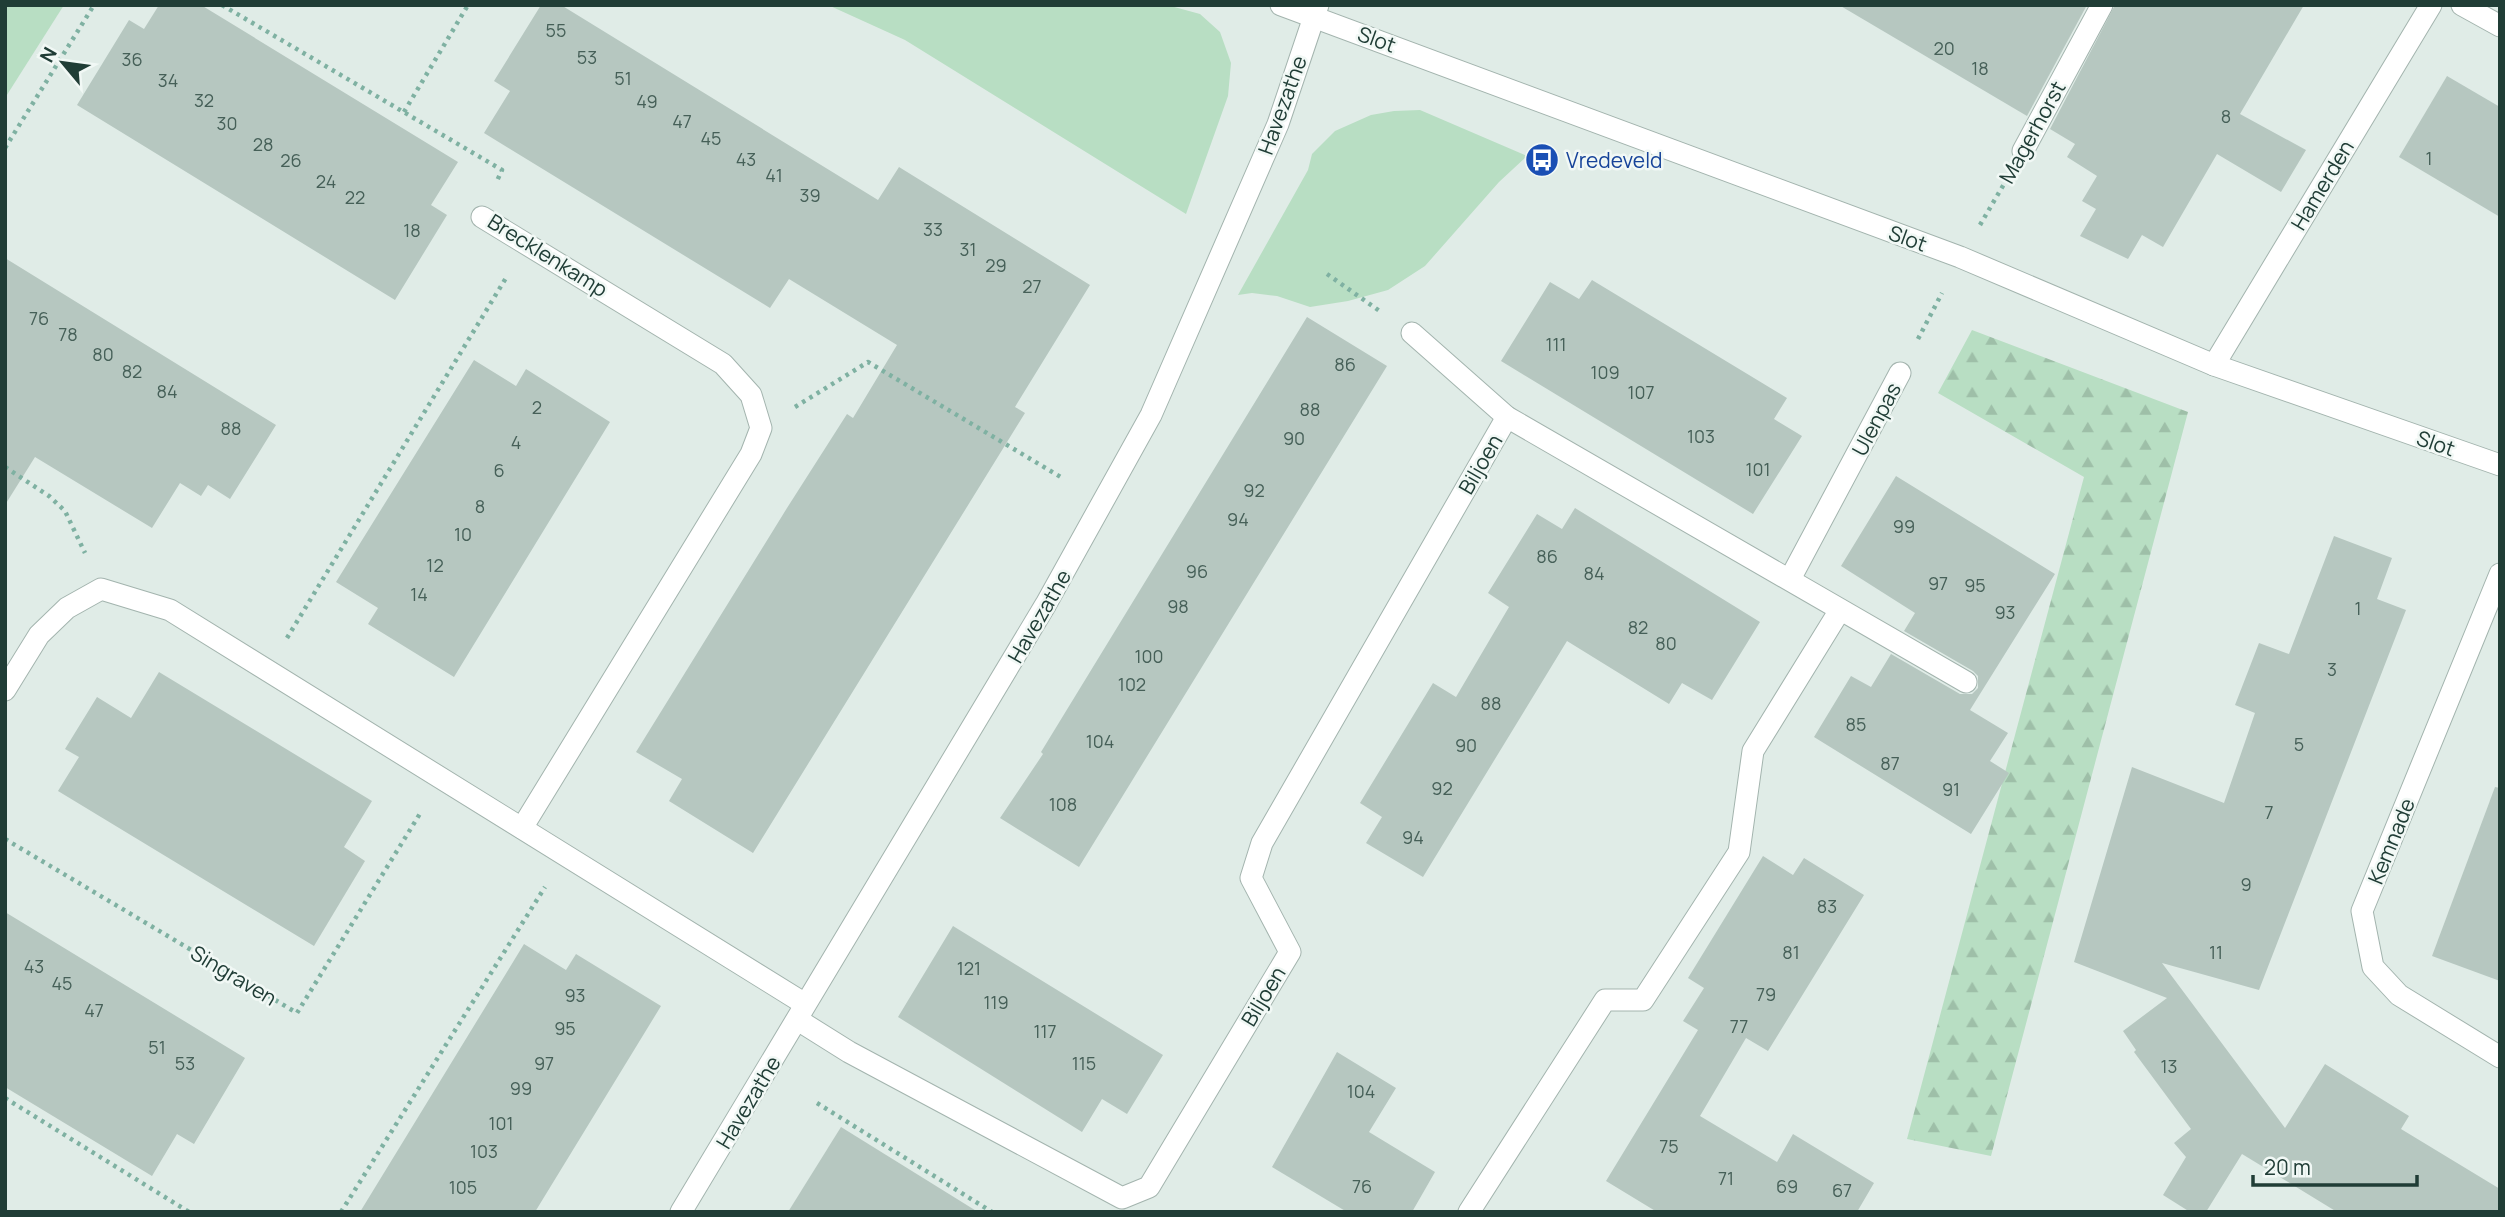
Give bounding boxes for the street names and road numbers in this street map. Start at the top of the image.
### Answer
street label: Slot [1354,19,1400,59]
street label: Havezathe [1251,52,1313,158]
street label: Magerhorst [1992,76,2072,188]
street label: Hamerden [2284,135,2360,235]
street label: Brecklenkamp [483,207,613,303]
street label: Slot [1885,218,1931,258]
street label: Ulenpas [1845,377,1907,461]
street label: Slot [2413,423,2459,463]
street label: Biljoen [1452,429,1508,499]
street label: Havezathe [1001,564,1077,668]
street label: Kemnade [2361,794,2421,888]
street label: Singraven [186,938,282,1012]
street label: Biljoen [1234,961,1292,1031]
street label: Havezathe [709,1050,787,1154]

